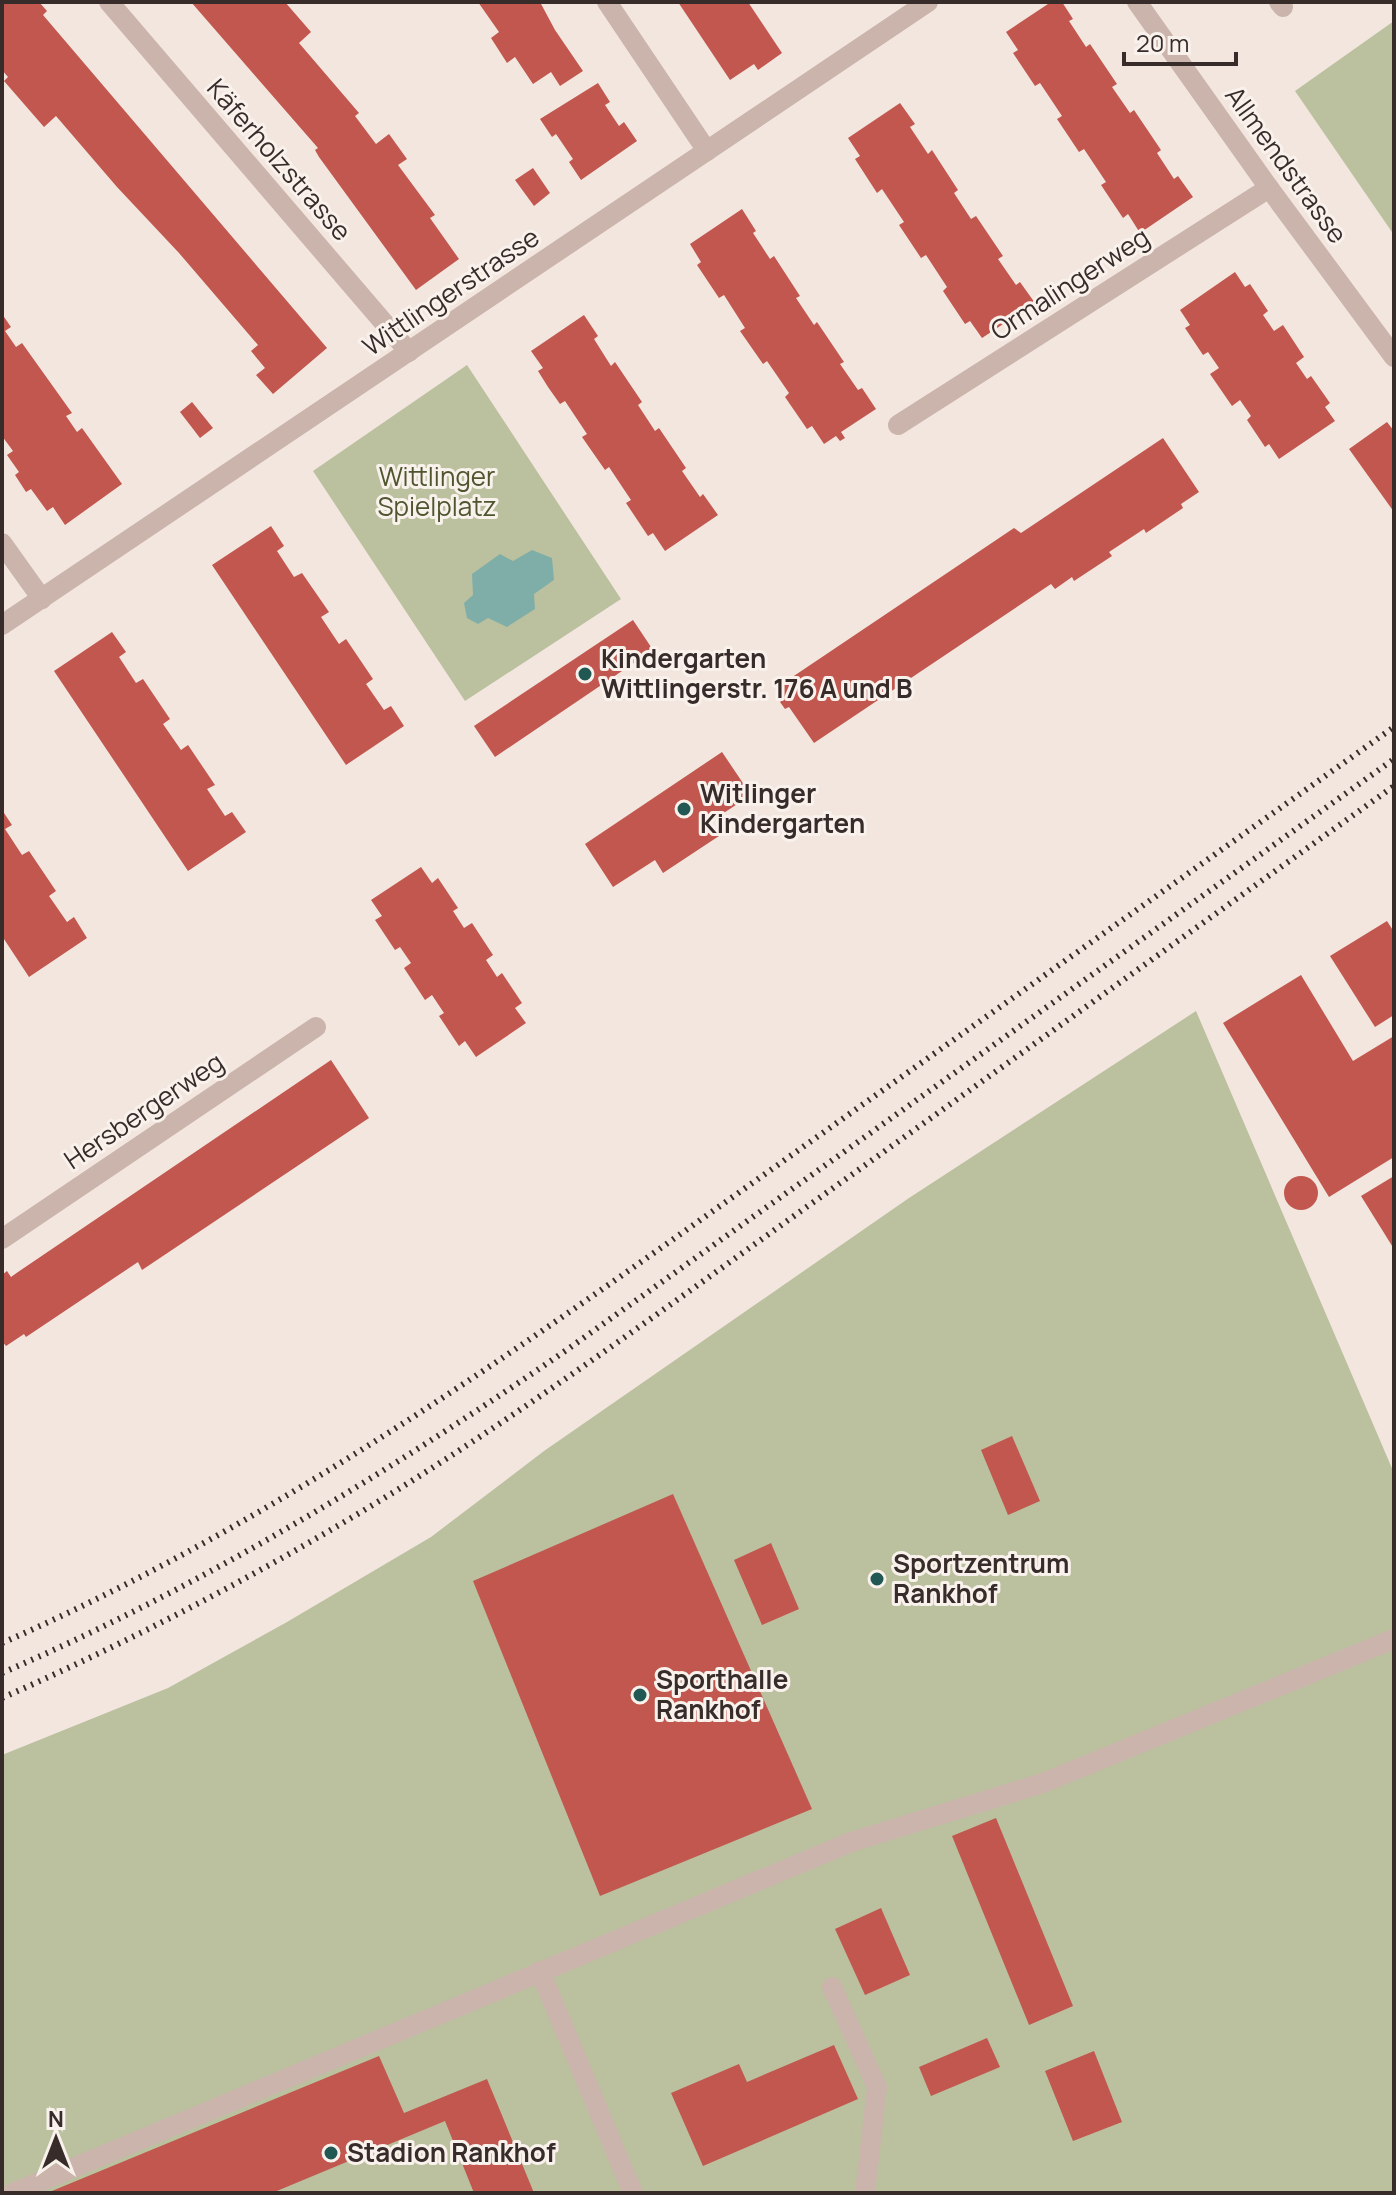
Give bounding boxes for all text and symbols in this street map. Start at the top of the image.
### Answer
scale bar [1124,16,1236,66]
text: 20 m [1136,26,1189,59]
street label: Käferholzstrasse [199,71,360,248]
street label: Allmendstrasse [1218,79,1356,250]
street label: Ormalingerweg [983,218,1156,348]
street label: Wittlingerstrasse [355,219,546,364]
park label: Wittlinger Spielplatz [378,458,496,524]
place label: Kindergarten Wittlingerstr. 176 A und B [601,640,912,706]
marker: Kindergarten Wittlingerstr. 176 A und B [576,665,594,683]
place label: Witlinger Kindergarten [700,775,865,841]
marker: Witlinger Kindergarten [675,800,693,818]
street label: Hersbergerweg [57,1044,230,1177]
place label: Sportzentrum Rankhof [893,1545,1069,1611]
marker: Sportzentrum Rankhof [868,1570,886,1588]
place label: Sporthalle Rankhof [656,1661,788,1727]
marker: Sporthalle Rankhof [631,1686,649,1704]
north arrow [16,2099,96,2179]
text: N [48,2104,64,2134]
place label: Stadion Rankhof [347,2134,556,2170]
marker: Stadion Rankhof [322,2144,340,2162]

